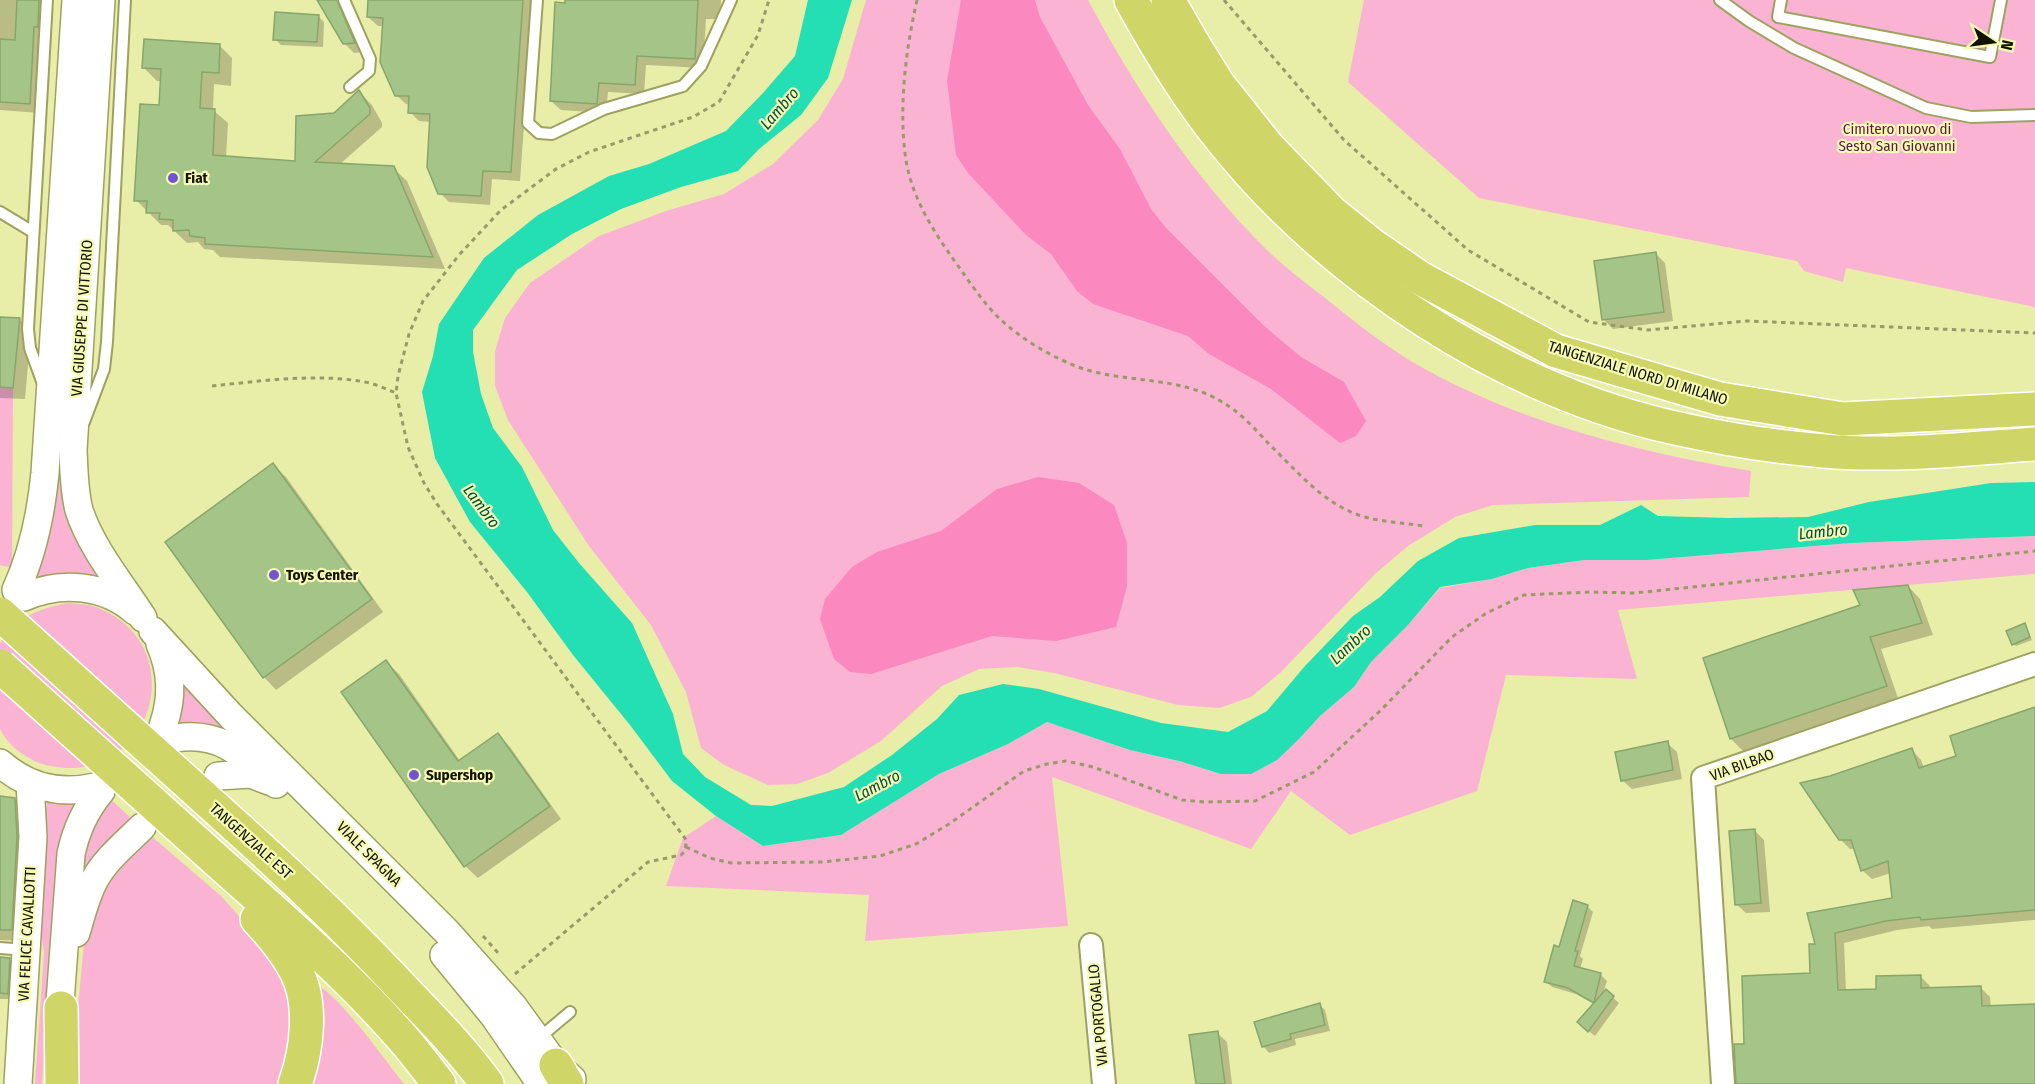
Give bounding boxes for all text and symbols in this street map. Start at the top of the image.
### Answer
north arrow [1963,12,2023,72]
text: N [1997,38,2017,52]
water label: Lambro [756,84,803,133]
park label: Cimitero nuovo di Sesto San Giovanni [1838,120,1956,155]
place label: Fiat [185,169,209,187]
marker: Fiat [166,171,180,185]
street label: VIA GIUSEPPE DI VITTORIO [68,239,96,397]
street label: TANGENZIALE NORD DI MILANO [1546,337,1730,409]
water label: Lambro [459,481,504,532]
water label: Lambro [1798,519,1848,544]
place label: Toys Center [286,566,359,584]
marker: Toys Center [267,568,281,582]
water label: Lambro [1326,621,1375,668]
street label: VIA BILBAO [1707,745,1777,785]
place label: Supershop [426,766,493,784]
water label: Lambro [851,766,903,805]
marker: Supershop [407,768,421,782]
street label: TANGENZIALE EST [206,799,296,883]
street label: VIALE SPAGNA [333,818,405,890]
street label: VIA FELICE CAVALLOTTI [14,866,40,1002]
street label: VIA PORTOGALLO [1085,963,1111,1067]

